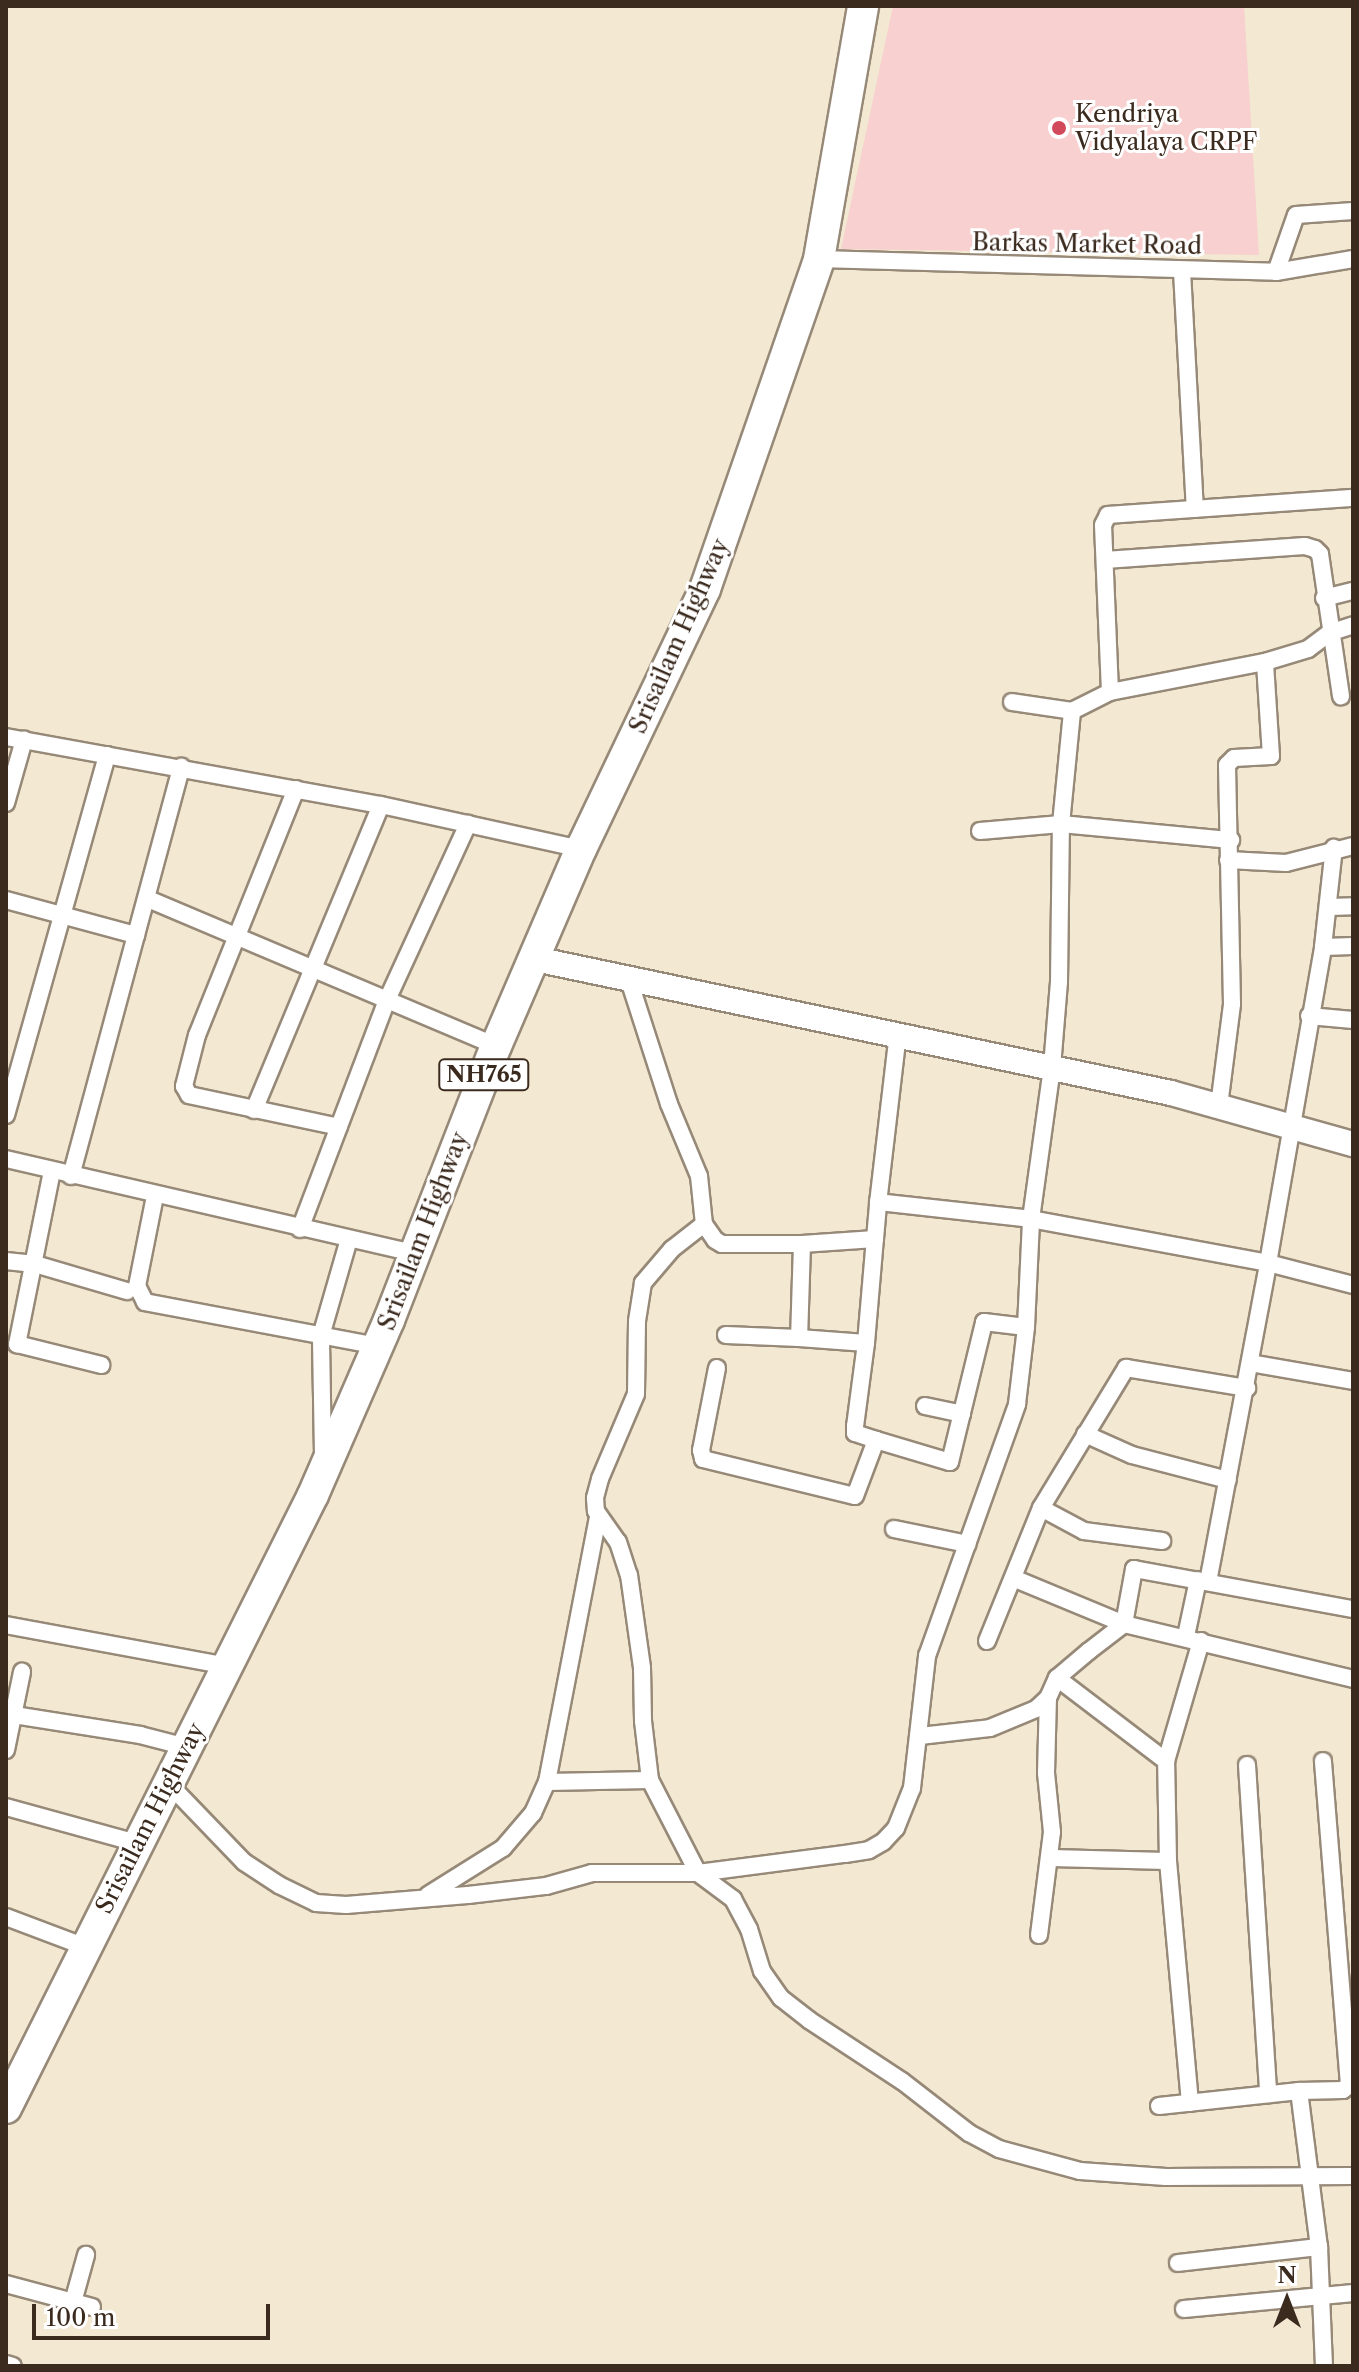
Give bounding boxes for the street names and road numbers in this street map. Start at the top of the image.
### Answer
street label: Barkas Market Road [972,228,1202,260]
street label: Srisailam Highway [623,534,735,738]
road number: NH765 [438,1057,530,1093]
street label: Srisailam Highway [372,1128,474,1334]
street label: Srisailam Highway [89,1718,211,1918]

